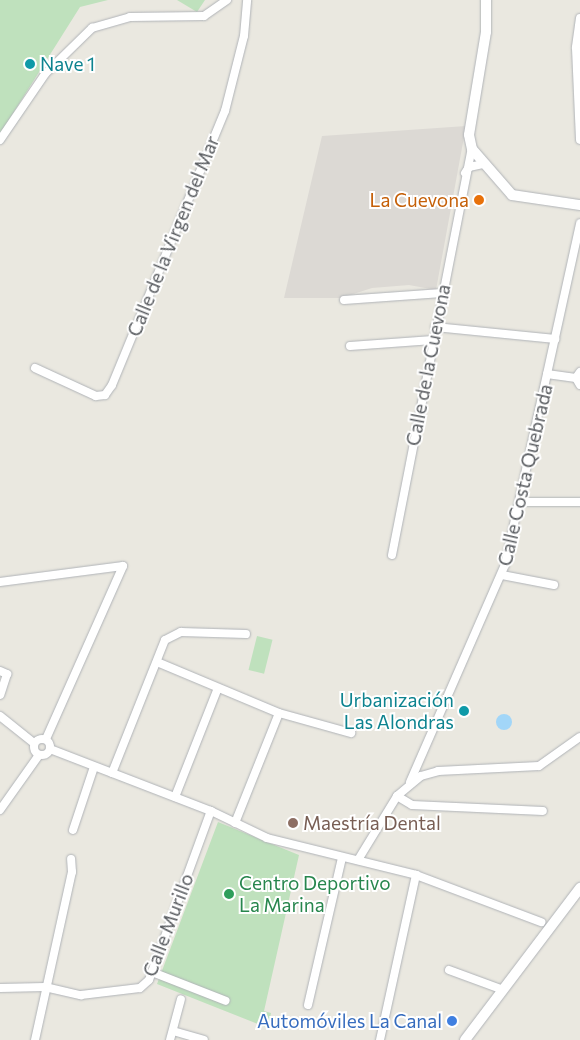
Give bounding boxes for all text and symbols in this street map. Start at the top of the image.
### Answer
place label: Nave 1 [40,53,95,75]
marker: Nave 1 [24,58,36,70]
street label: Calle de la Virgen del Mar [122,132,224,340]
place label: La Cuevona [370,189,469,211]
marker: La Cuevona [473,194,485,206]
street label: Calle de la Cuevona [401,282,455,448]
street label: Calle Costa Quebrada [493,382,557,568]
place label: Urbanización Las Alondras [340,689,454,733]
marker: Urbanización Las Alondras [458,705,470,717]
place label: Maestría Dental [303,812,441,834]
marker: Maestría Dental [287,817,299,829]
street label: Calle Murillo [138,870,198,980]
place label: Centro Deportivo La Marina [239,872,391,916]
marker: Centro Deportivo La Marina [223,888,235,900]
place label: Automóviles La Canal [257,1010,442,1032]
marker: Automóviles La Canal [446,1015,458,1027]

